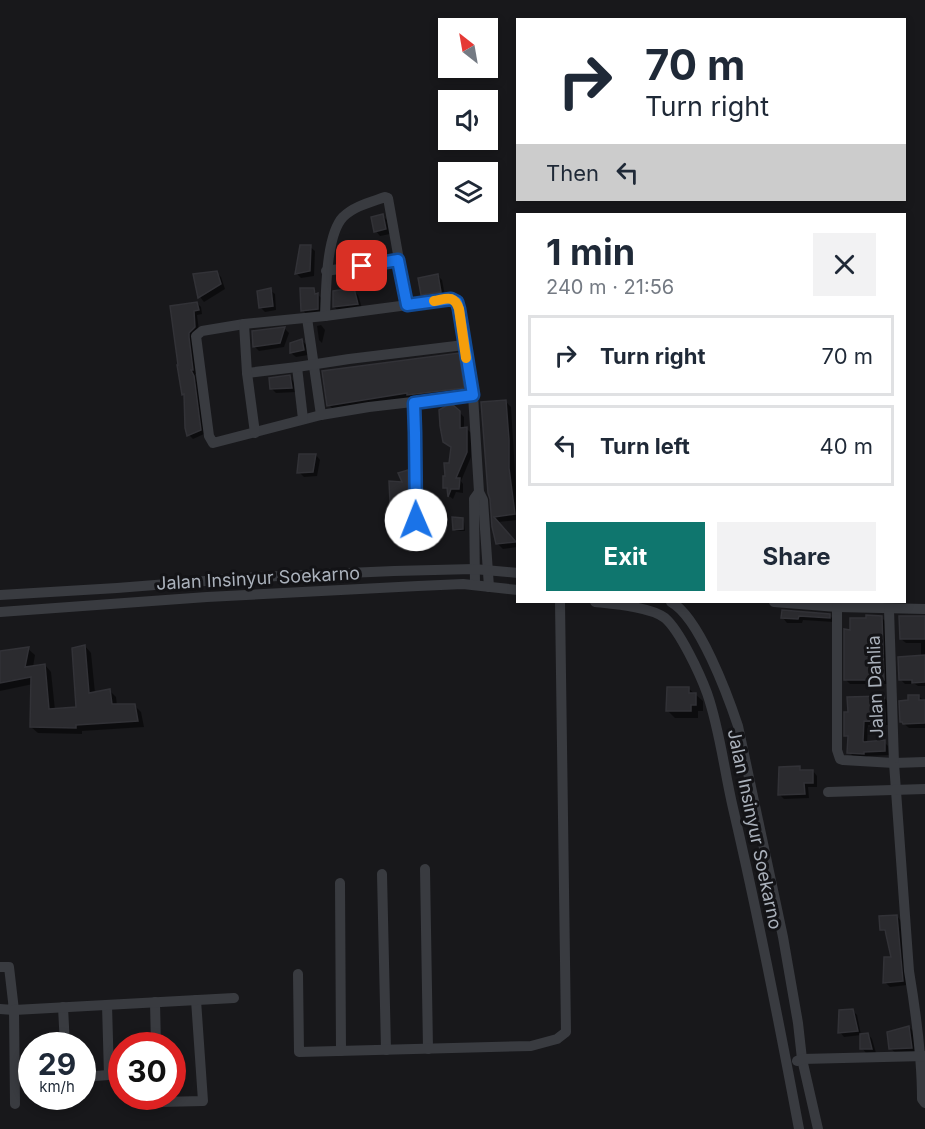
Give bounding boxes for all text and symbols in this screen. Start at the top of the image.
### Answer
north arrow [438,18,498,78]
map controls [438,18,498,222]
text: 70 m [645,39,745,90]
icon: right [546,42,624,120]
button: sound [438,90,498,150]
text: Turn right [645,90,769,123]
icon: left [611,156,644,189]
text: Then [546,160,599,186]
button: layers [438,162,498,222]
text: 1 min [546,230,635,274]
button: close [813,233,876,296]
pin [336,240,387,291]
icon: arrive [345,249,378,282]
text: 240 m · 21:56 [546,275,674,299]
icon: right [549,339,582,372]
text: Turn right [600,343,706,369]
text: 70 m [822,343,873,369]
icon: left [549,429,582,462]
text: Turn left [600,433,690,459]
text: 40 m [819,433,873,459]
position arrow [384,488,448,552]
button: Exit [546,522,705,591]
button: Share [717,522,876,591]
street label: Jalan Insinyur Soekarno [156,562,360,594]
street label: Jalan Dahlia [863,635,887,739]
street label: Jalan Insinyur Soekarno [724,727,786,931]
speed limit sign: 30 [108,1032,186,1110]
text: 29 [38,1046,76,1082]
text: km/h [39,1077,75,1096]

